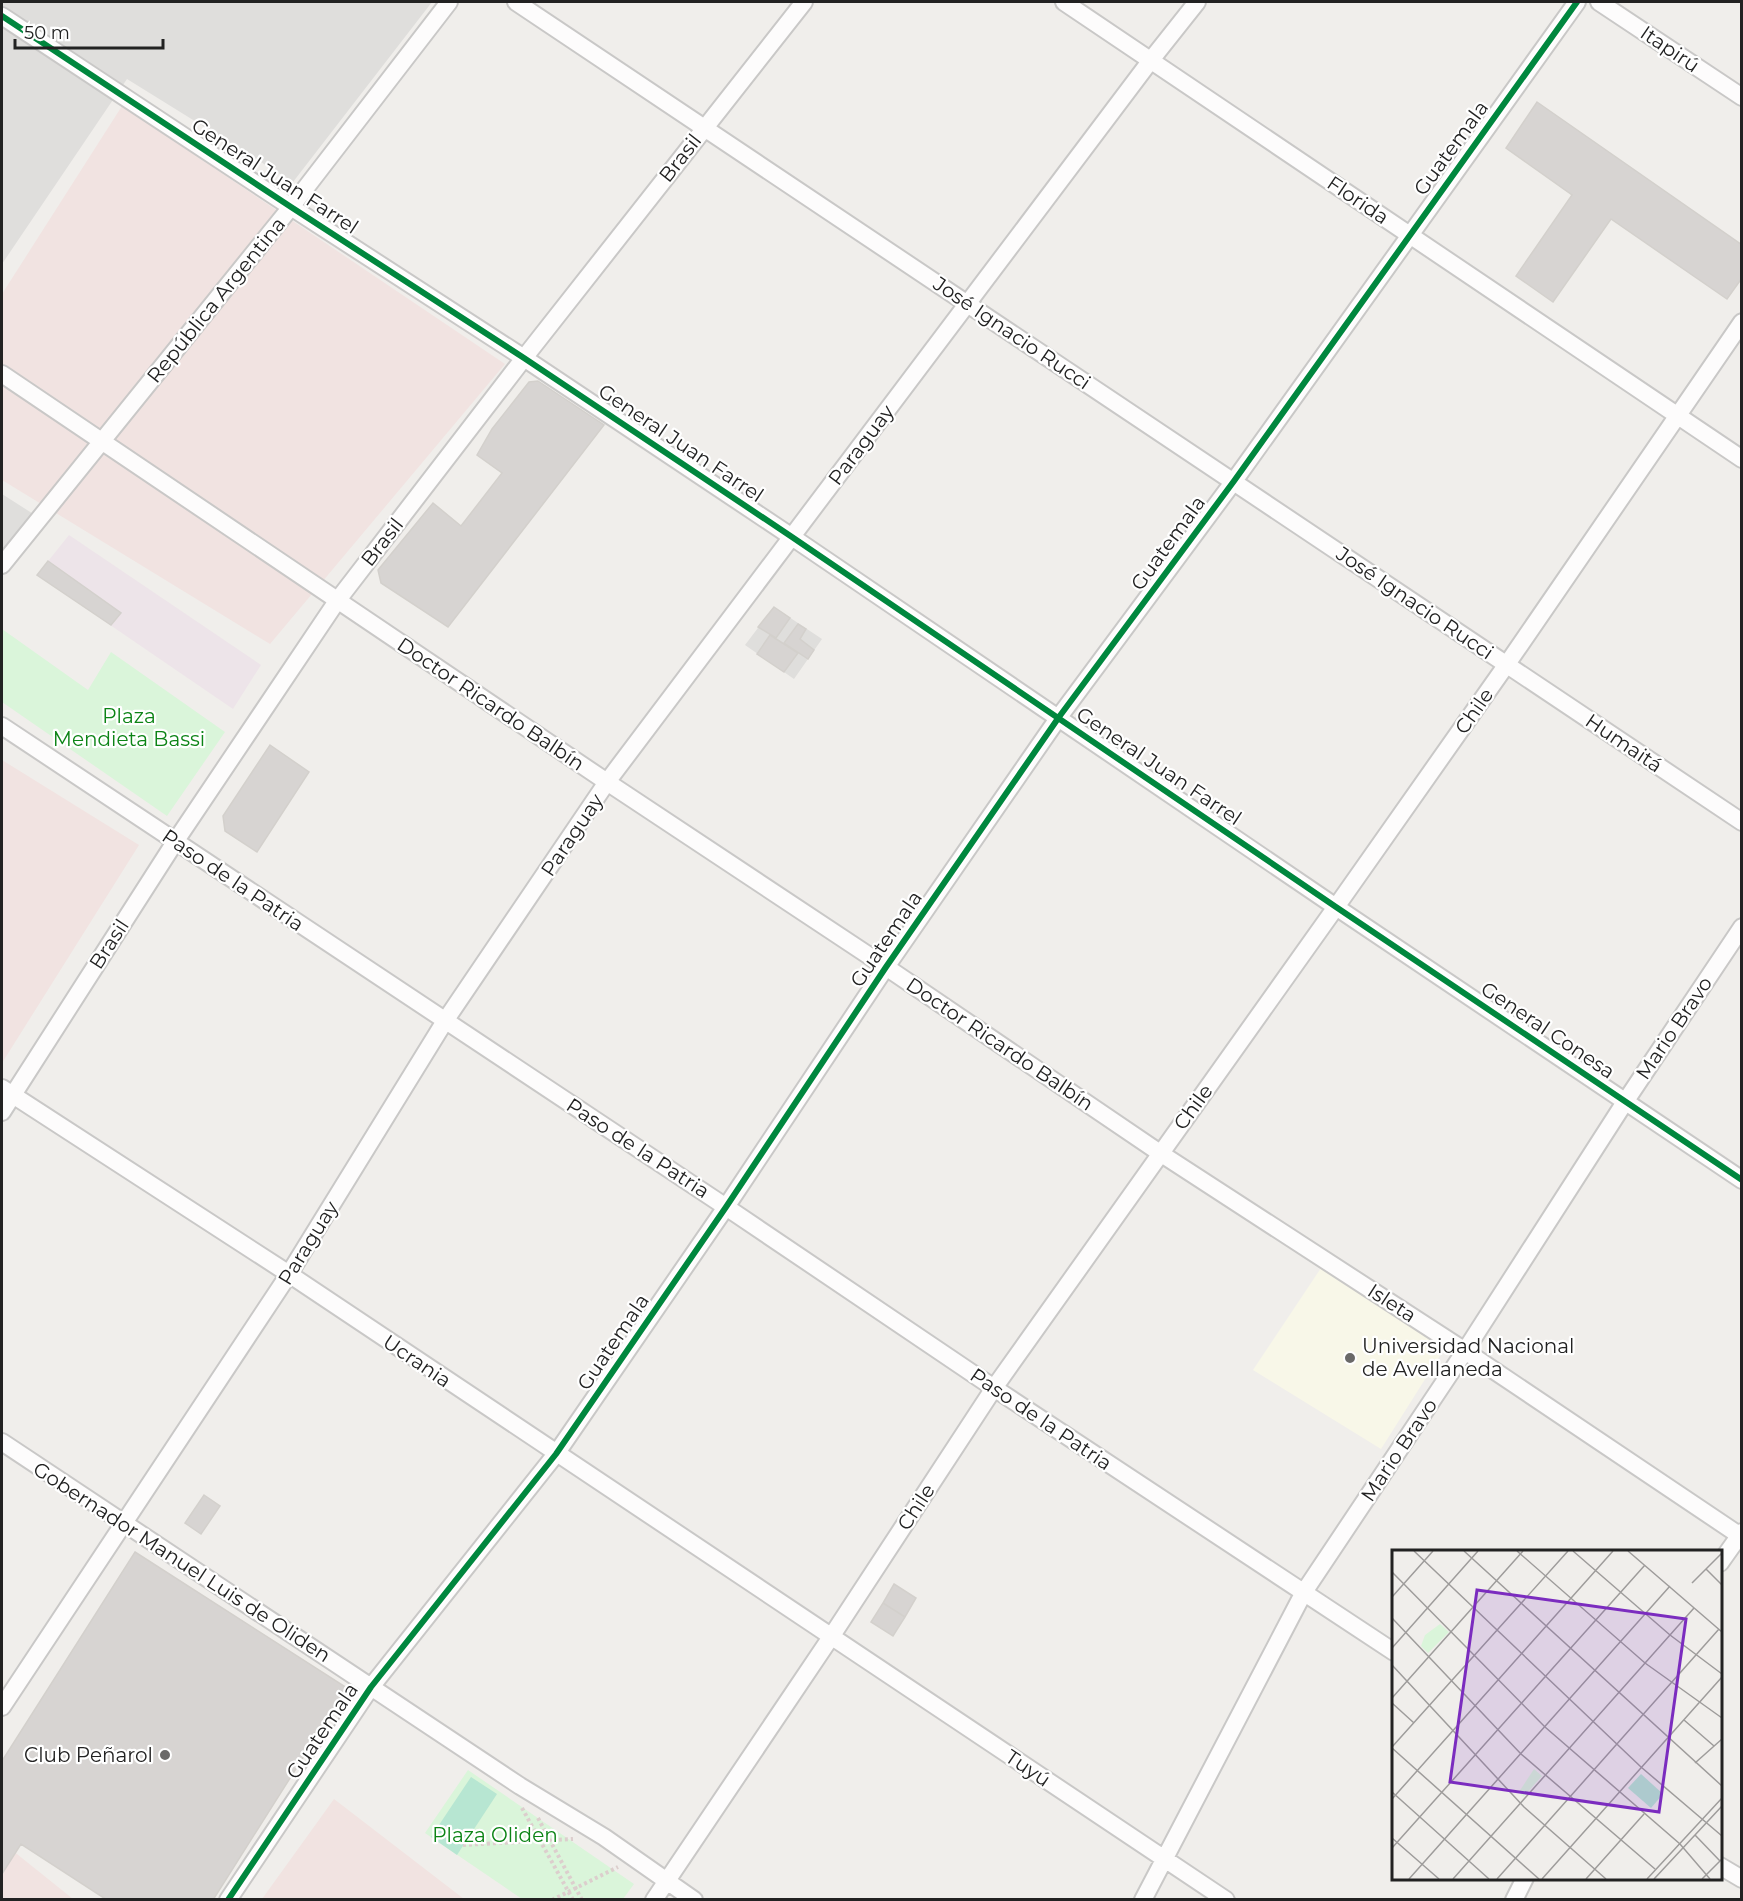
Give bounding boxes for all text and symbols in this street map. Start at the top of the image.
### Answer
scale bar [15,12,164,50]
street label: Itapirú [1636,21,1704,77]
text: 50 m [24,22,70,44]
street label: Guatemala [1409,96,1493,200]
street label: General Juan Farrel [187,113,363,239]
street label: Brasil [654,129,706,187]
street label: Florida [1323,171,1393,229]
street label: República Argentina [142,212,290,388]
street label: José Ignacio Rucci [928,271,1095,395]
street label: General Juan Farrel [594,379,768,507]
street label: Paraguay [823,400,899,490]
street label: Guatemala [1126,491,1210,595]
street label: Brasil [356,513,408,571]
street label: José Ignacio Rucci [1331,541,1498,665]
street label: Doctor Ricardo Balbín [393,632,589,776]
street label: Chile [1450,683,1498,739]
street label: General Juan Farrel [1072,702,1246,830]
park label: Plaza Mendieta Bassi [53,704,205,751]
street label: Humaitá [1581,709,1667,777]
street label: Paraguay [536,789,608,881]
street label: Paso de la Patria [158,824,308,936]
street label: Guatemala [845,886,927,992]
street label: Brasil [84,915,134,973]
street label: Doctor Ricardo Balbín [902,972,1098,1116]
street label: Mario Bravo [1631,972,1717,1084]
street label: General Conesa [1477,976,1619,1084]
street label: Chile [1168,1079,1218,1135]
street label: Paso de la Patria [562,1093,714,1203]
street label: Paraguay [273,1197,343,1289]
street label: Isleta [1363,1279,1421,1327]
street label: Guatemala [572,1289,654,1395]
street label: Ucrania [378,1330,456,1392]
place label: Universidad Nacional de Avellaneda [1362,1334,1574,1381]
marker: Universidad Nacional de Avellaneda [1343,1351,1357,1365]
street label: Paso de la Patria [966,1363,1116,1475]
street label: Mario Bravo [1356,1394,1442,1506]
street label: Gobernador Manuel Luis de Oliden [29,1457,335,1667]
street label: Chile [892,1479,940,1535]
inset map [1392,1550,1722,1880]
street label: Guatemala [281,1678,363,1784]
place label: Club Peñarol [24,1743,153,1767]
street label: Tuyú [1001,1744,1055,1792]
marker: Club Peñarol [158,1748,172,1762]
park label: Plaza Oliden [432,1823,558,1847]

